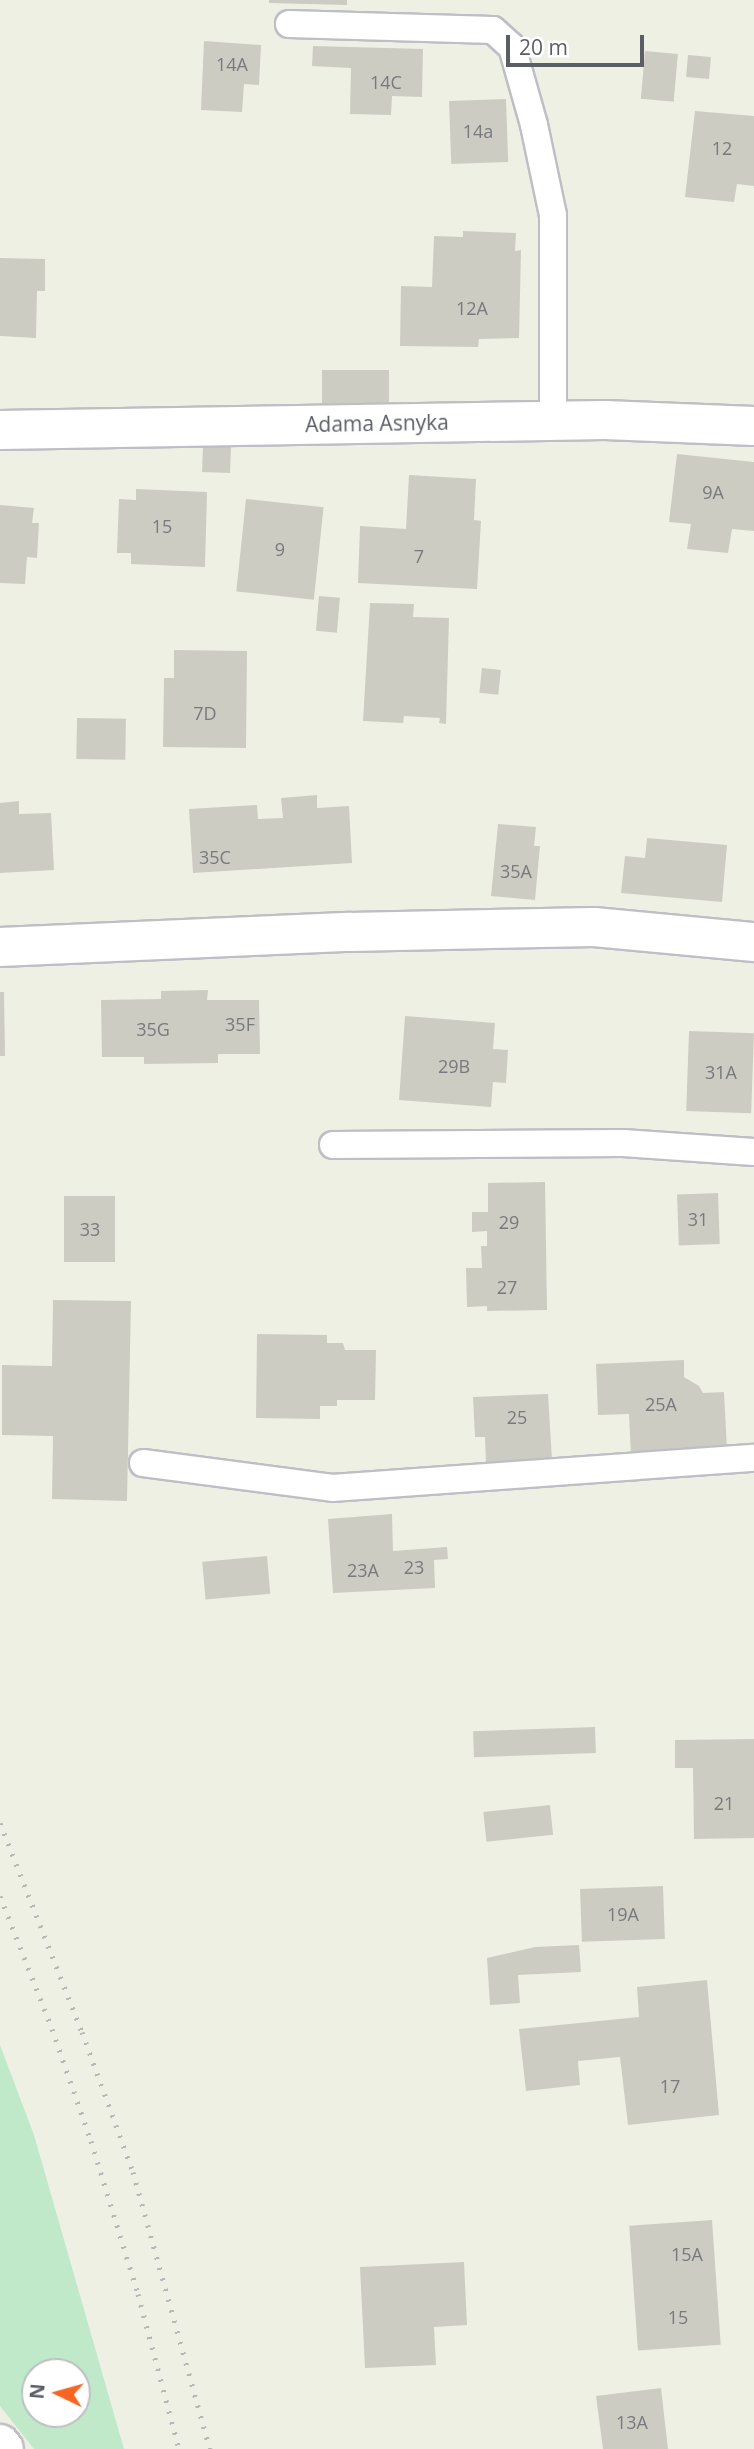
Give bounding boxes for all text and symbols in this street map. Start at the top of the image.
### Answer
scale bar [509,21,647,65]
text: 20 m [519,33,568,61]
house number: 14A [216,53,248,75]
house number: 14C [370,71,402,93]
house number: 14a [463,120,493,142]
house number: 12 [712,137,732,159]
house number: 12A [456,297,488,319]
street label: Adama Asnyka [305,409,449,437]
house number: 9A [702,481,724,503]
house number: 15 [152,515,172,537]
house number: 9 [275,538,285,560]
house number: 7 [414,545,424,567]
house number: 7D [193,702,217,724]
house number: 35C [199,846,231,868]
house number: 35A [500,860,532,882]
house number: 35F [225,1013,255,1035]
house number: 35G [136,1018,170,1040]
house number: 29B [438,1055,470,1077]
house number: 31A [705,1061,737,1083]
house number: 31 [688,1208,708,1230]
house number: 29 [499,1211,519,1233]
house number: 33 [80,1218,100,1240]
house number: 27 [497,1276,517,1298]
house number: 25A [645,1393,677,1415]
house number: 25 [507,1406,527,1428]
house number: 23 [404,1556,424,1578]
house number: 23A [347,1559,379,1581]
house number: 21 [714,1792,734,1814]
house number: 19A [607,1903,639,1925]
house number: 17 [660,2075,680,2097]
house number: 15A [671,2243,703,2265]
house number: 15 [668,2306,688,2328]
north arrow [21,2358,91,2428]
text: N [23,2383,51,2400]
house number: 13A [616,2411,648,2433]

